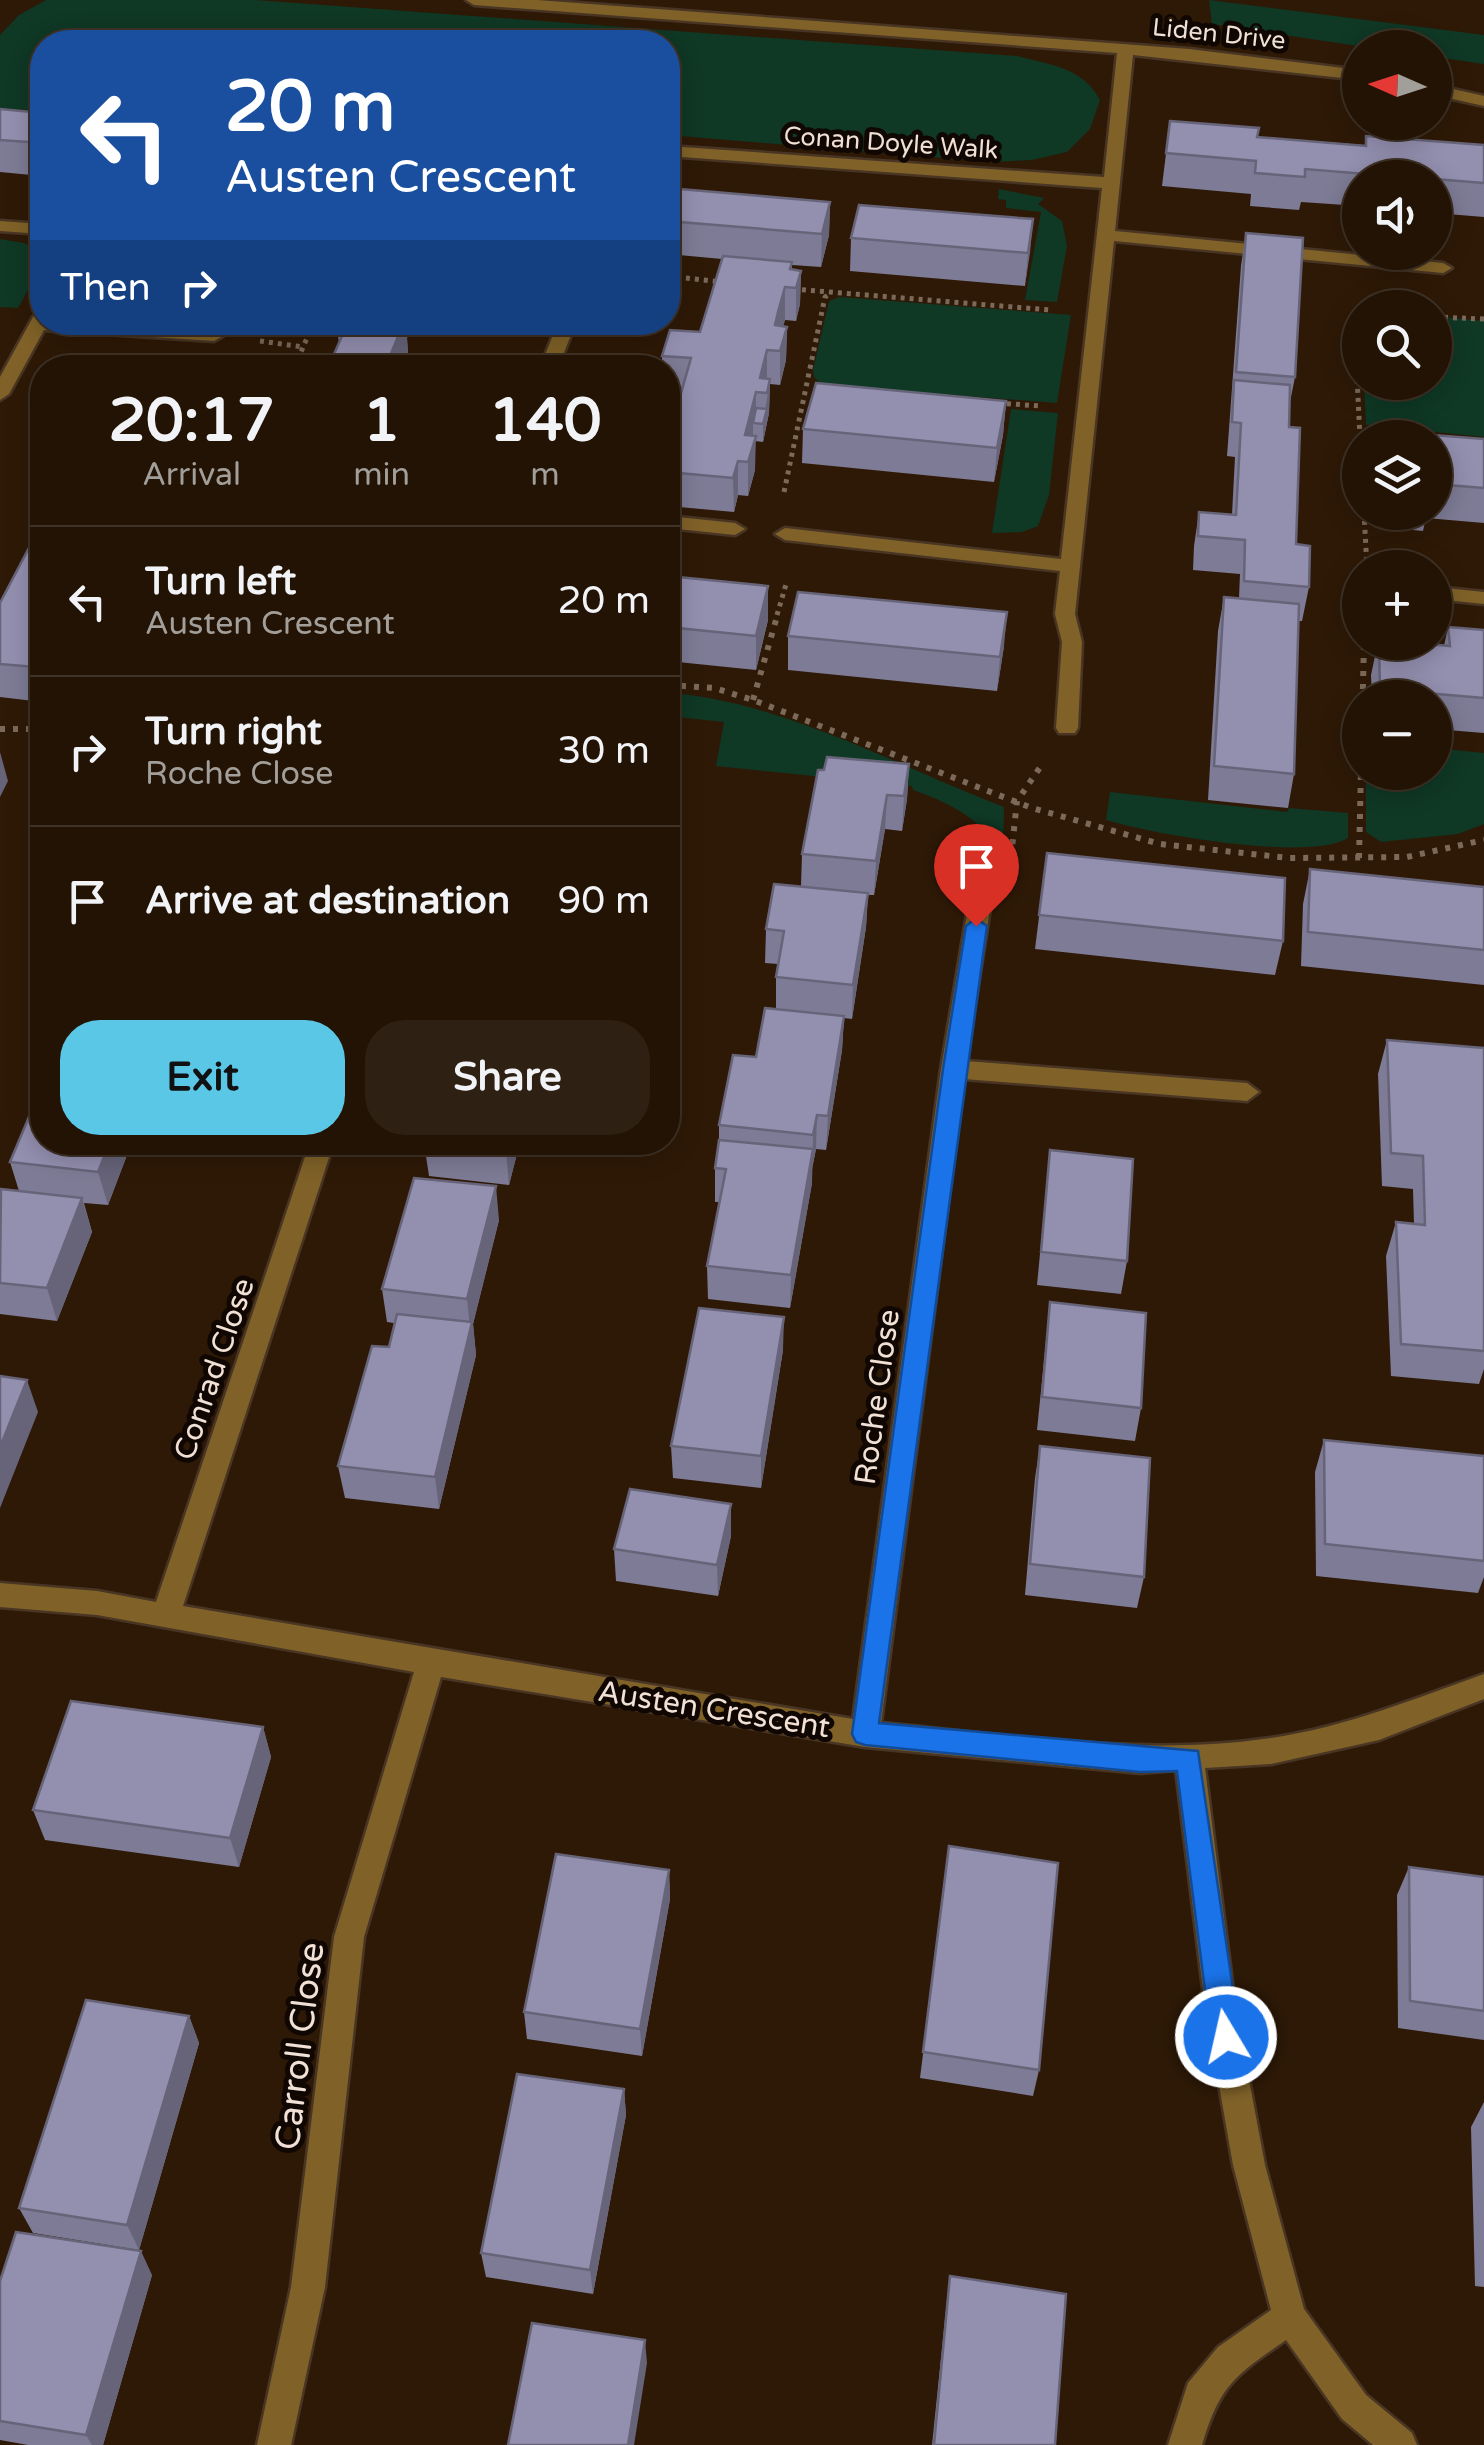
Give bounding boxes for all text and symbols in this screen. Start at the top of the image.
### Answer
street label: Liden Drive [1151,12,1287,56]
north arrow [1342,30,1452,140]
map controls [1342,30,1452,790]
text: 20 m [225,66,395,150]
icon: left [60,70,190,200]
street label: Conan Doyle Walk [783,121,999,165]
text: Austen Crescent [225,151,576,205]
button: sound [1342,160,1452,270]
icon: right [171,260,226,315]
text: Then [60,265,151,311]
button: search [1342,290,1452,400]
text: 20:17 [108,385,275,457]
text: 1 [363,385,400,457]
text: 140 [488,385,602,457]
button: layers [1342,420,1452,530]
text: Arrival [142,456,241,494]
text: min [353,456,410,494]
text: m [530,456,560,494]
button: + [1342,550,1452,660]
text: Turn left [145,559,296,605]
icon: left [60,574,115,629]
text: 20 m [558,578,650,624]
text: Austen Crescent [145,605,395,643]
button: − [1342,680,1452,790]
text: Turn right [145,709,322,755]
icon: right [60,724,115,779]
text: 30 m [558,728,650,774]
text: Roche Close [145,755,333,793]
pin [934,824,1019,927]
icon: arrive [949,839,1004,894]
icon: arrive [60,874,115,929]
text: Arrive at destination [145,878,510,924]
text: 90 m [558,878,650,924]
button: Exit [60,1020,345,1135]
button: Share [365,1020,650,1135]
street label: Conrad Close [166,1273,263,1465]
street label: Roche Close [847,1307,908,1487]
street label: Austen Crescent [595,1673,832,1746]
street label: Carroll Close [266,1940,334,2152]
position arrow [1174,1985,1278,2089]

